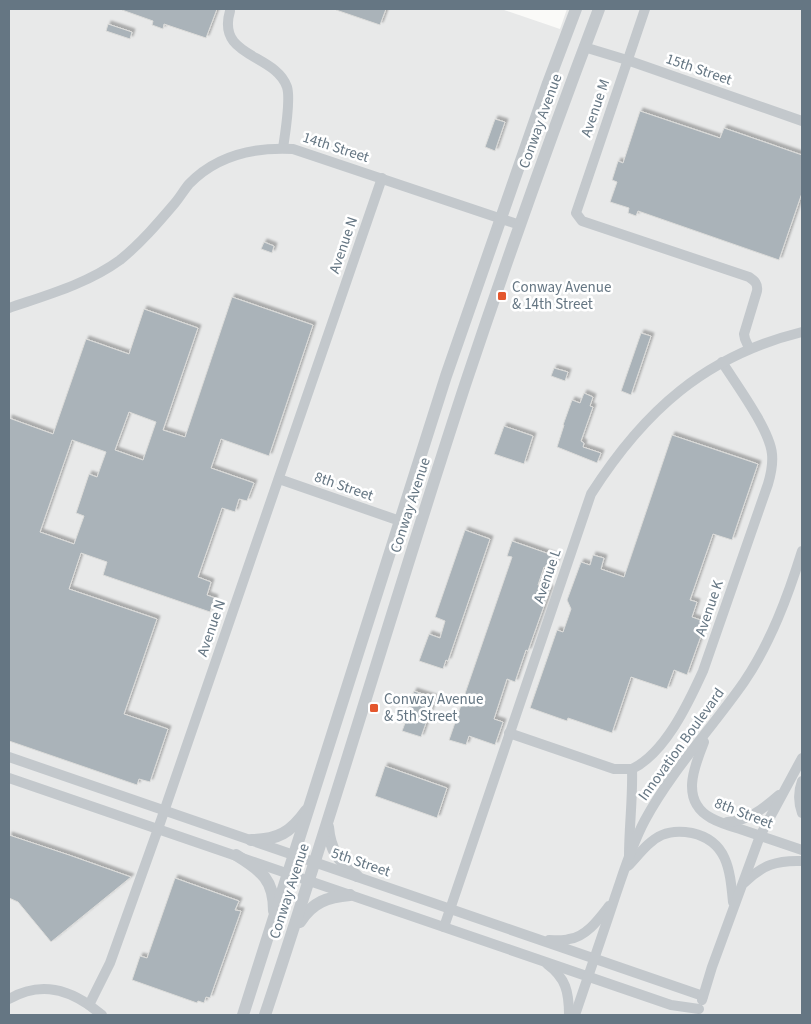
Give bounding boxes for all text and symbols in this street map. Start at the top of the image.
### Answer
street label: 15th Street [663,48,735,91]
street label: Conway Avenue [514,71,567,171]
street label: Avenue M [576,76,615,140]
street label: 14th Street [300,127,372,168]
street label: Avenue N [324,214,363,276]
place label: Conway Avenue & 14th Street [512,277,611,315]
marker: Conway Avenue & 14th Street [496,290,508,302]
street label: Conway Avenue [385,455,436,556]
street label: 8th Street [311,467,376,506]
street label: Avenue L [528,546,567,606]
street label: Avenue K [690,577,729,639]
street label: Avenue N [192,597,231,659]
street label: Innovation Boulevard [633,684,729,805]
place label: Conway Avenue & 5th Street [384,689,483,727]
marker: Conway Avenue & 5th Street [368,702,380,714]
street label: 8th Street [711,793,776,834]
street label: Conway Avenue [264,841,315,942]
street label: 5th Street [328,843,393,882]

